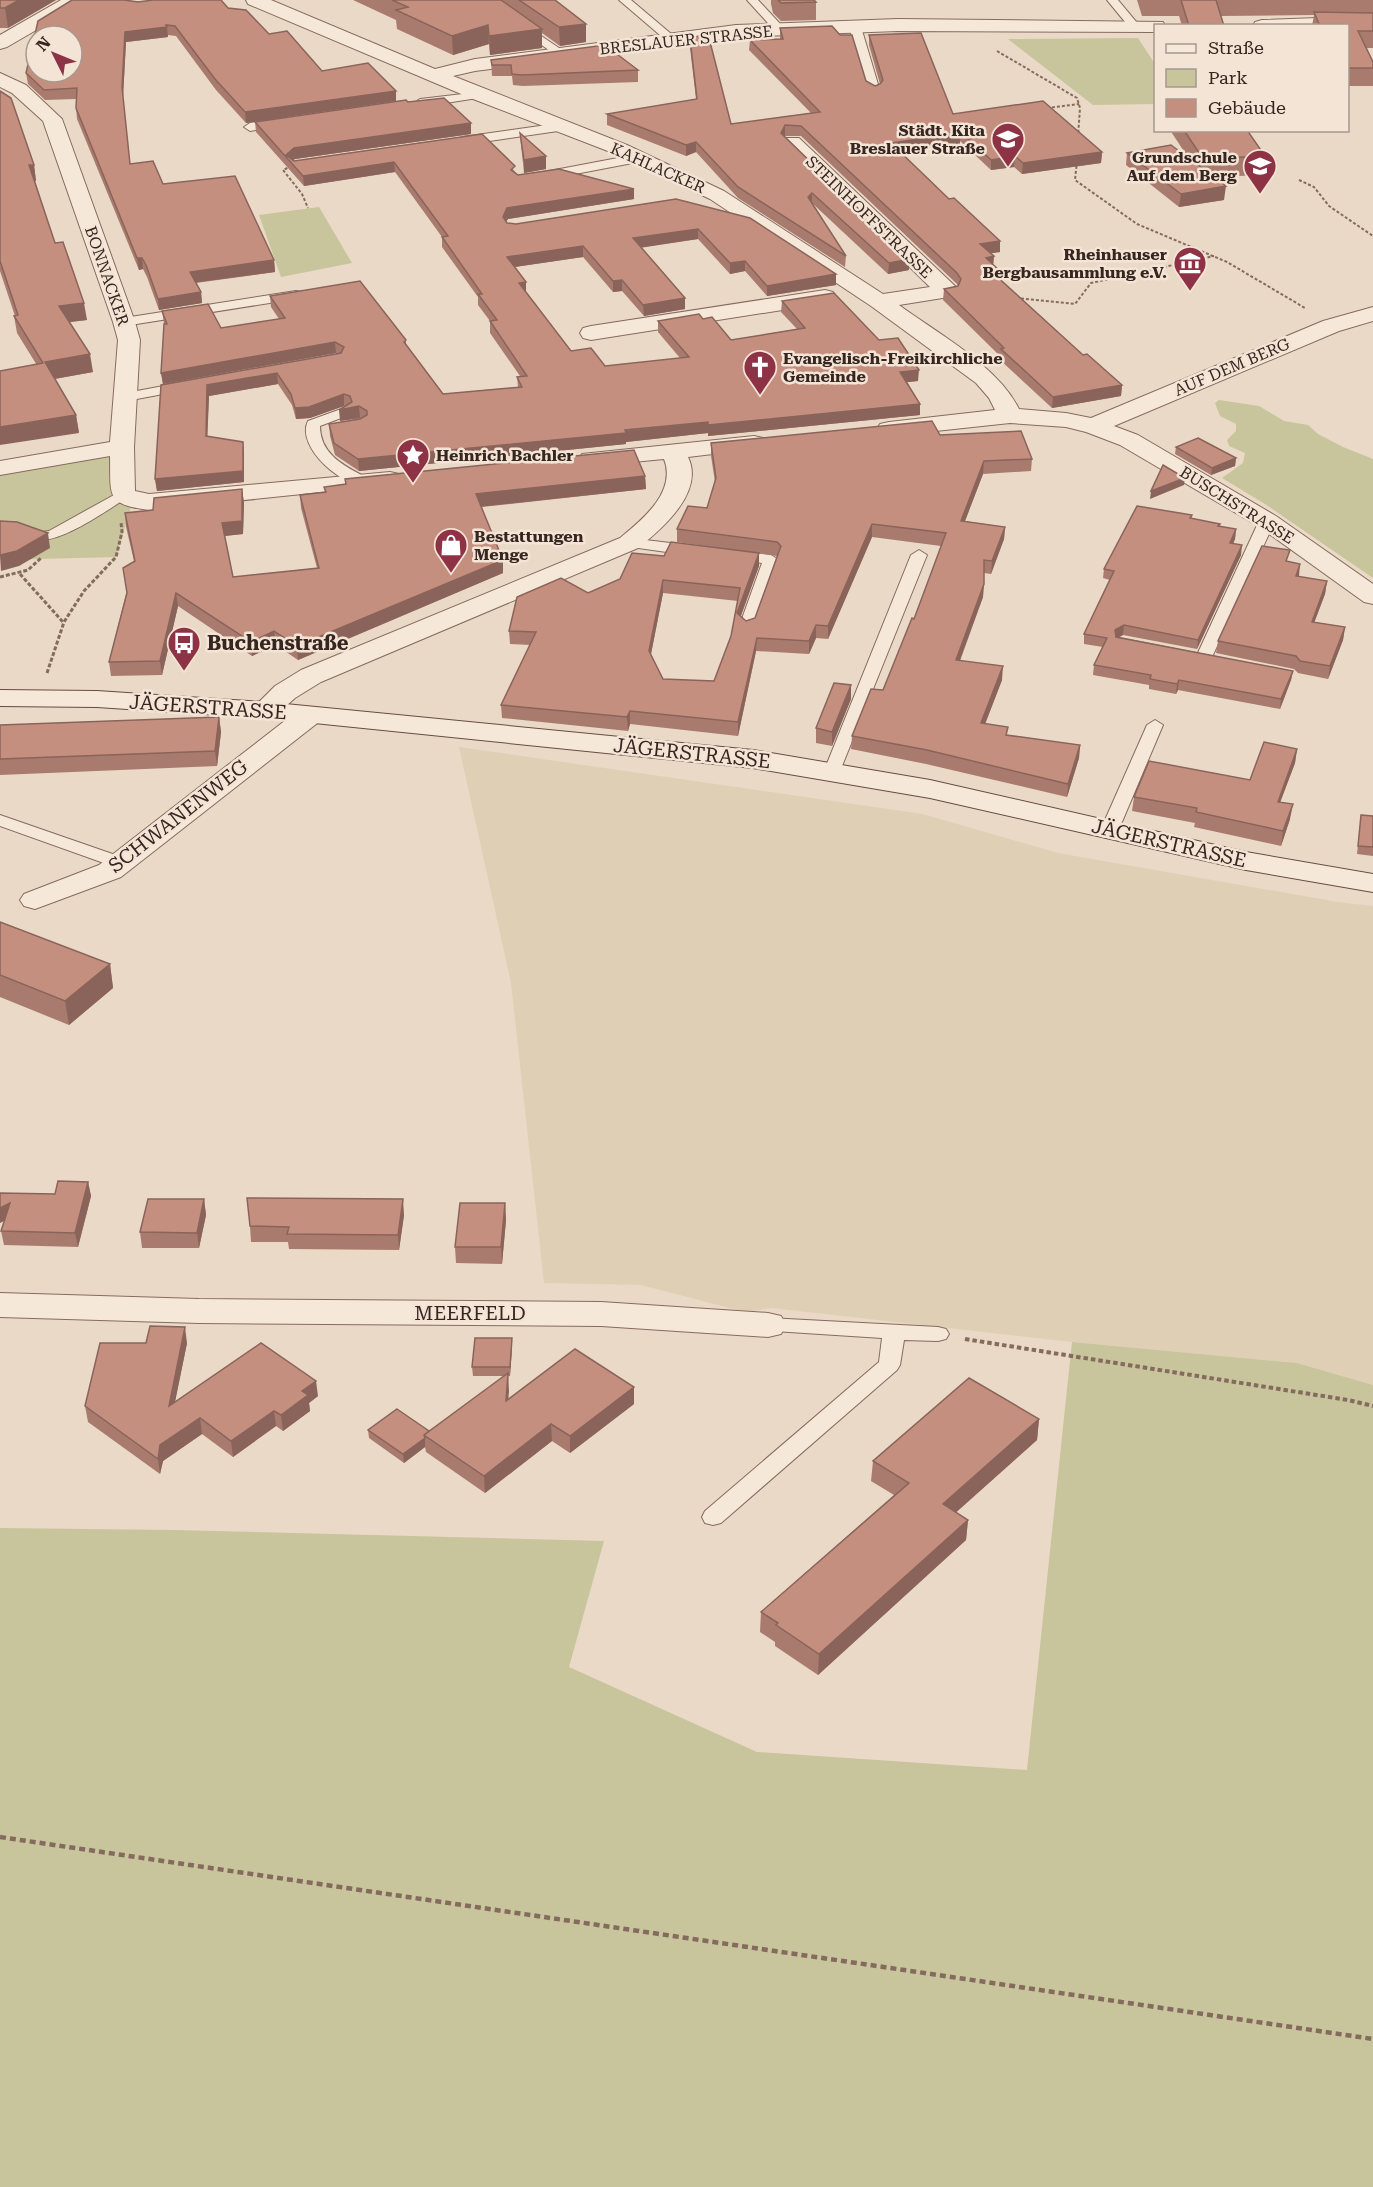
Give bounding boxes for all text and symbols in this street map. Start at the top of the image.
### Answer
street label: BRESLAUER STRASSE [598,21,774,59]
north arrow [24,24,84,84]
legend [1154,24,1349,132]
text: N [32,33,55,55]
text: Straße [1208,37,1264,58]
text: Park [1208,67,1248,88]
text: Gebäude [1208,97,1286,118]
place label: Städt. Kita Breslauer Straße [850,121,986,158]
school or university icon: Städt. Kita Breslauer Straße [990,121,1026,168]
street label: KAHLACKER [608,139,708,197]
place label: Grundschule Auf dem Berg [1127,148,1237,185]
school or university icon: Grundschule Auf dem Berg [1242,148,1278,195]
street label: STEINHOFFSTRASSE [802,152,936,282]
street label: BONNACKER [81,224,133,328]
place label: Rheinhauser Bergbausammlung e.V. [983,245,1167,282]
museum icon: Rheinhauser Bergbausammlung e.V. [1172,245,1208,292]
street label: AUF DEM BERG [1171,334,1293,400]
church icon: Evangelisch-Freikirchliche Gemeinde [742,349,778,396]
place label: Evangelisch-Freikirchliche Gemeinde [783,349,1003,386]
place icon: Heinrich Bachler [395,437,431,484]
place label: Heinrich Bachler [436,446,574,465]
street label: BUSCHSTRASSE [1176,462,1298,548]
shop icon: Bestattungen Menge [433,527,469,574]
place label: Bestattungen Menge [474,527,584,564]
bus stop icon: Buchenstraße [166,625,202,672]
place label: Buchenstraße [207,631,349,655]
street label: JÄGERSTRASSE [128,690,288,724]
street label: JÄGERSTRASSE [612,733,772,773]
street label: SCHWANENWEG [104,754,253,878]
street label: JÄGERSTRASSE [1089,814,1249,872]
street label: MEERFELD [414,1301,526,1325]

